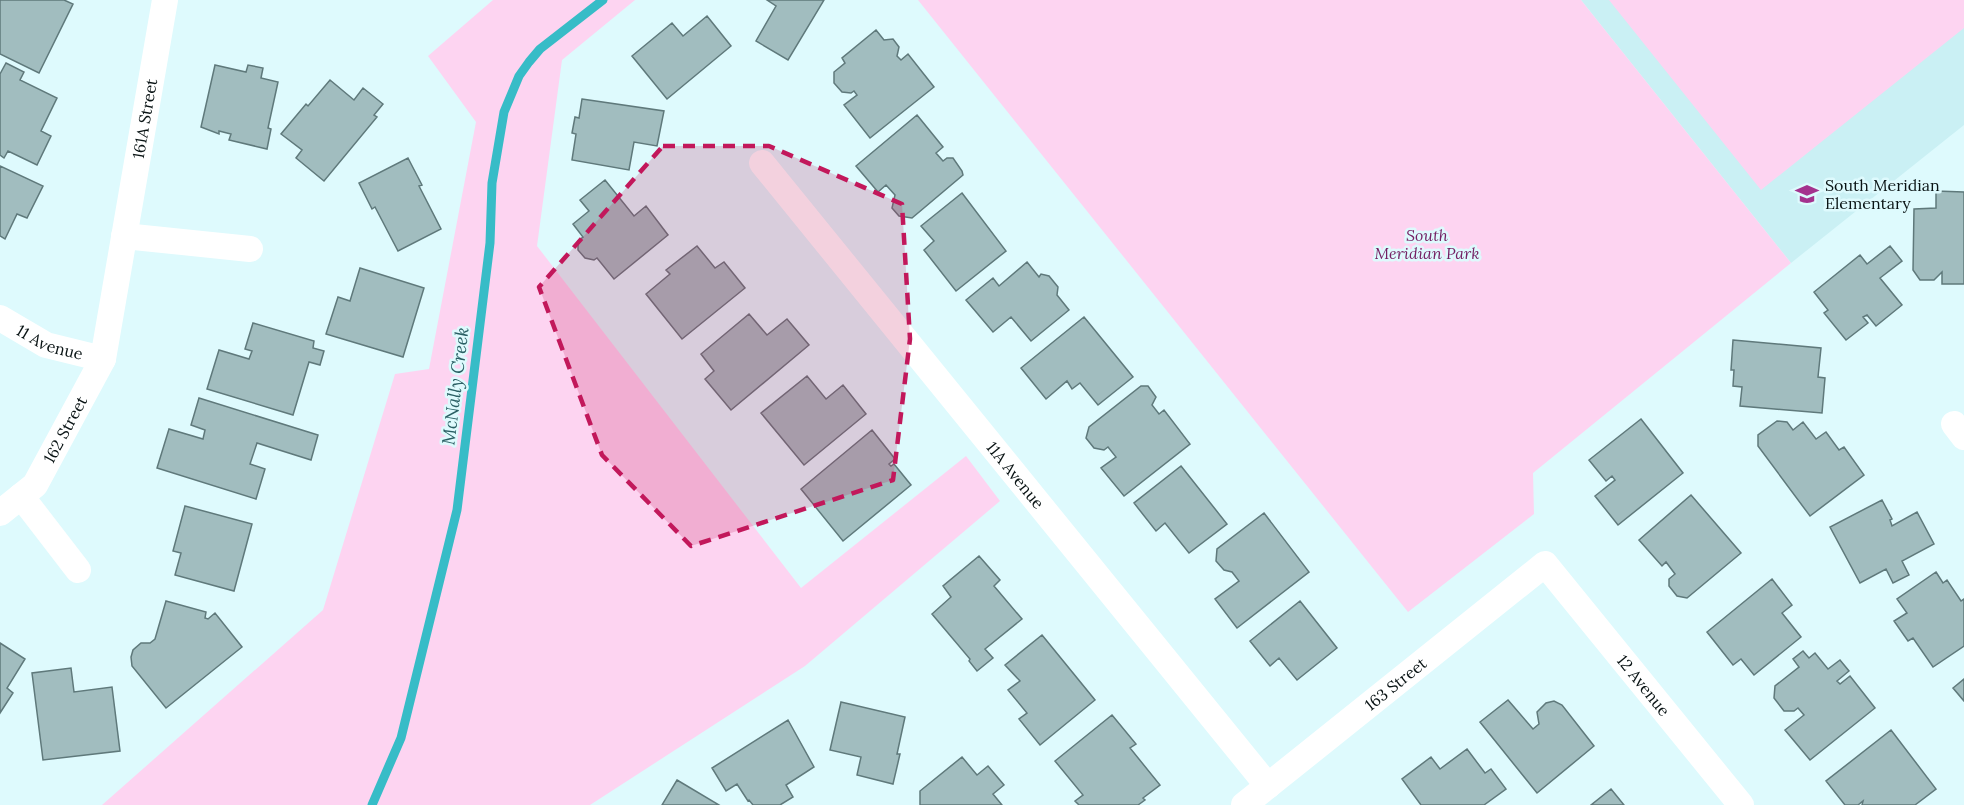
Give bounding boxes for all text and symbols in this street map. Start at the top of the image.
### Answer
street label: 161A Street [128,76,161,160]
place label: South Meridian Elementary [1825,175,1940,213]
school or university icon: South Meridian Elementary [1794,181,1820,207]
park label: South Meridian Park [1375,225,1479,263]
street label: 11 Avenue [13,320,85,364]
water label: McNally Creek [436,326,474,446]
street label: 162 Street [39,392,92,466]
street label: 11A Avenue [982,438,1049,513]
street label: 12 Avenue [1613,651,1675,720]
street label: 163 Street [1360,652,1431,715]

